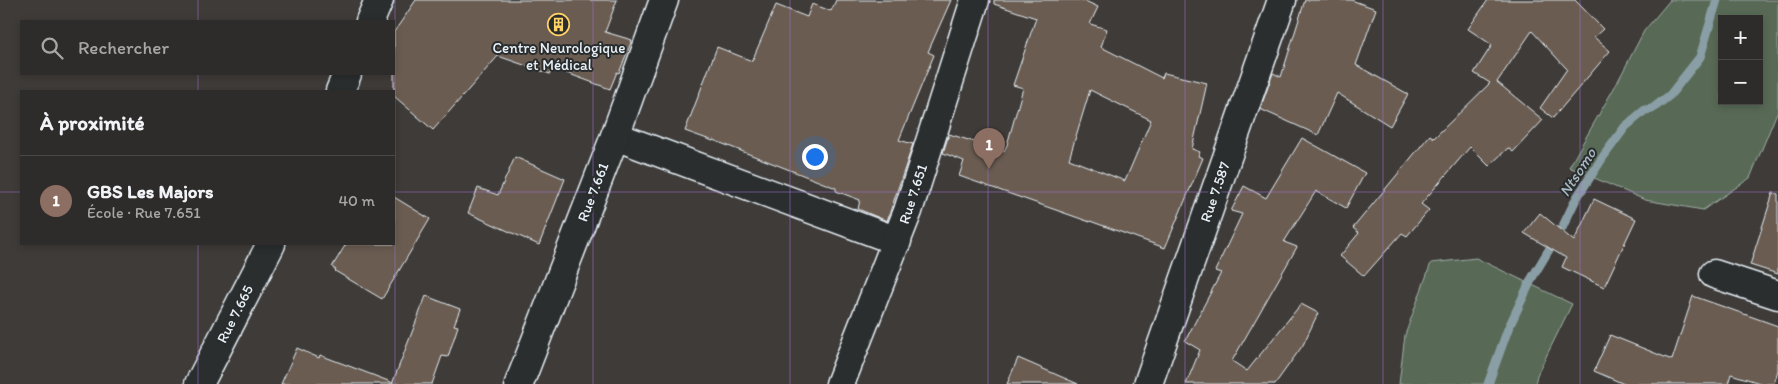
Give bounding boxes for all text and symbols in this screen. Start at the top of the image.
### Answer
building icon: Centre Neurologique et Médical [547,13,571,37]
map controls [1718,15,1763,105]
button: + [1718,15,1763,60]
search box [20,20,395,75]
icon: search [38,34,66,62]
text: Rechercher [78,36,169,59]
place label: Centre Neurologique et Médical [492,39,626,74]
button: − [1718,60,1763,105]
text: À proximité [40,110,145,135]
pin: 1 [973,128,1005,169]
your location [802,144,828,170]
water label: Ntsomo [1555,144,1600,200]
street label: Rue 7.587 [1196,159,1234,224]
street label: Rue 7.661 [574,160,612,224]
street label: Rue 7.651 [895,162,931,226]
text: GBS Les Majors [87,180,213,203]
text: 1 [52,191,60,210]
text: 40 m [338,191,375,210]
text: École · Rue 7.651 [87,203,201,222]
street label: Rue 7.665 [213,282,257,346]

